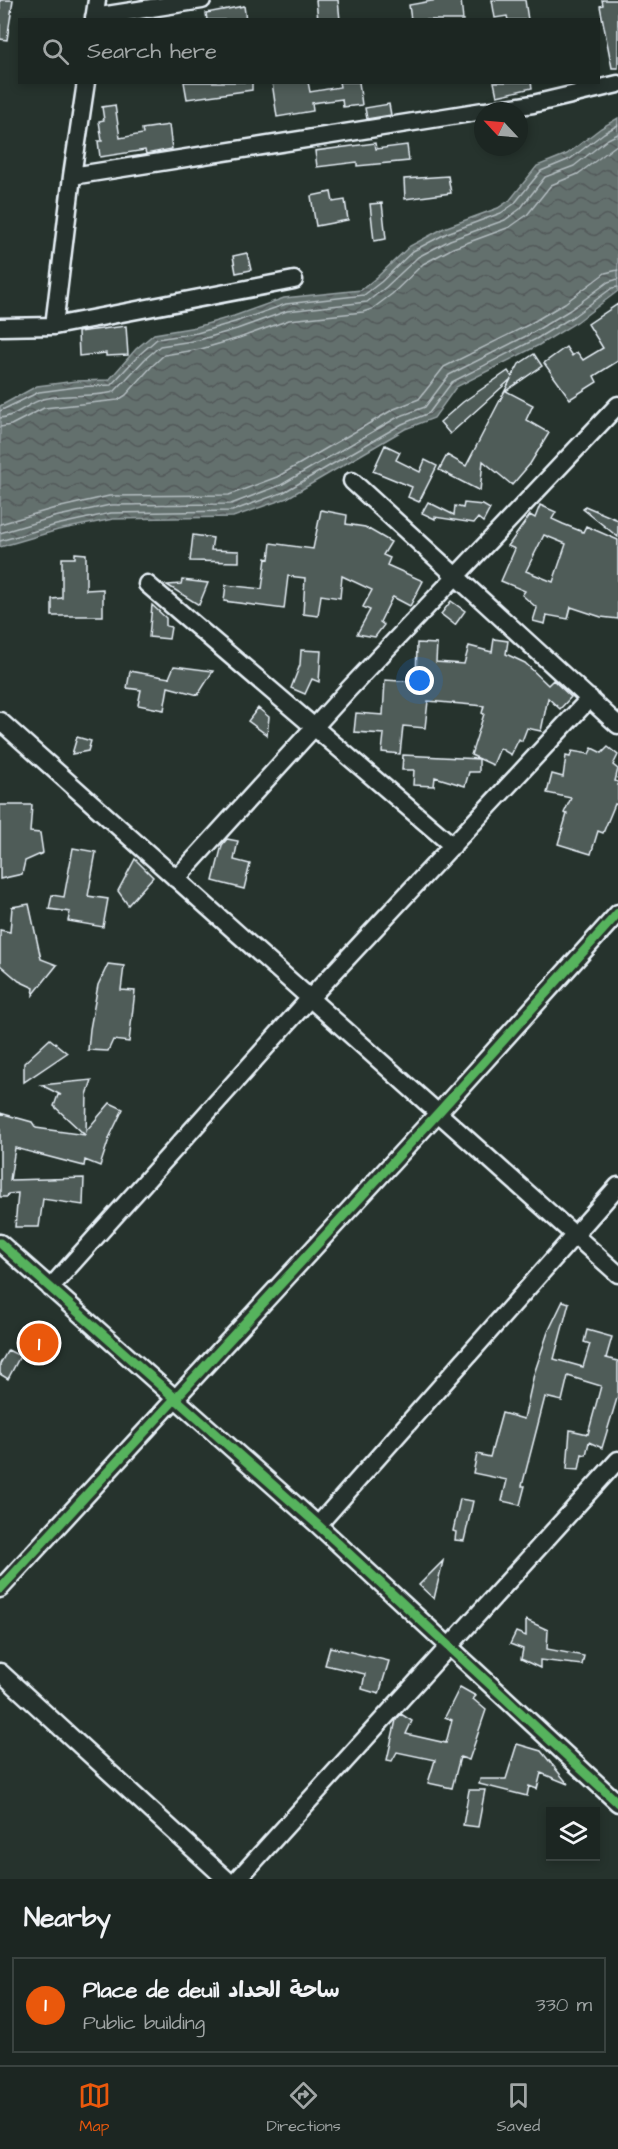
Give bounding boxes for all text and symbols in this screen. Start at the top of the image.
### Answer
search box [18,18,600,84]
icon: search [39,35,72,68]
text: Search here [87,36,217,67]
north arrow [474,102,528,156]
your location [405,666,434,695]
pin: 1 [20,1320,58,1366]
map controls [546,1807,600,1861]
button: layers [546,1807,600,1861]
text: Nearby [24,1900,111,1936]
text: Place de deuil ساحة الحداد [83,1975,340,2006]
text: 1 [44,1991,47,2019]
text: 330 m [535,1991,592,2019]
text: Public building [83,2009,205,2037]
tab: Map [78,2079,111,2137]
tab: Directions [267,2079,341,2137]
tab: Saved [497,2079,540,2137]

